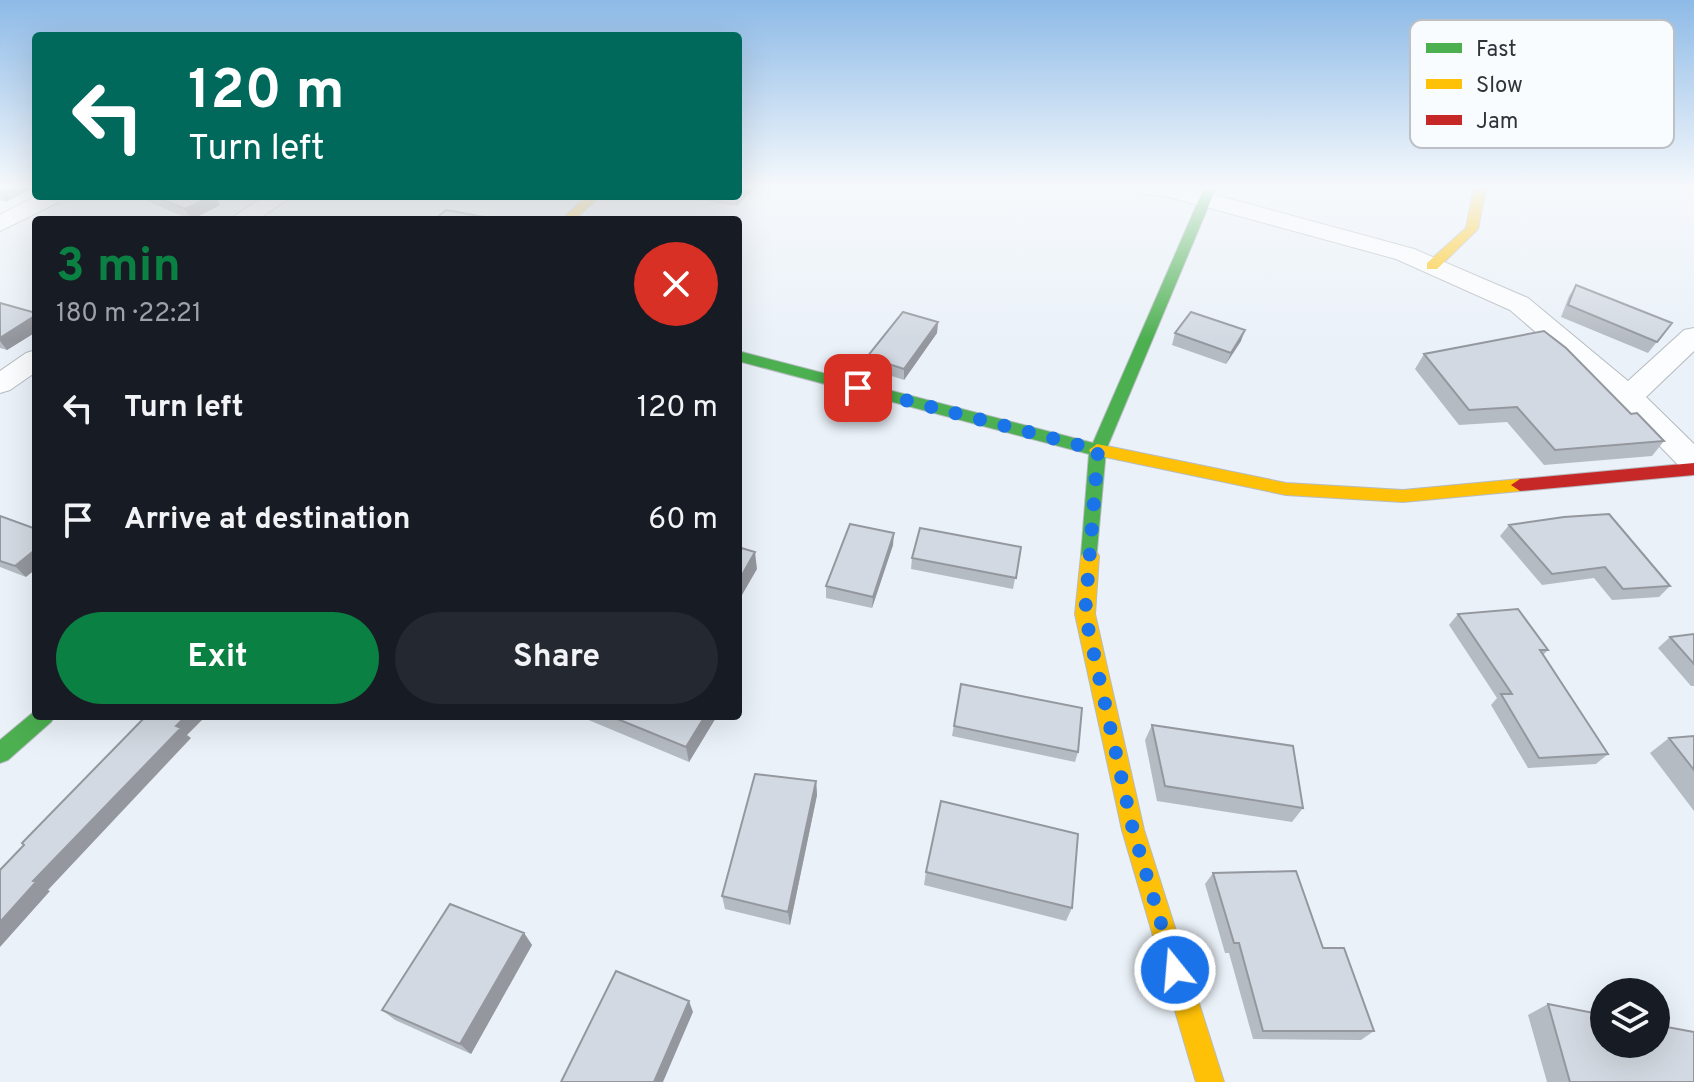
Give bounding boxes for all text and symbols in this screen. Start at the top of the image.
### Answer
legend [1410,20,1674,148]
text: Fast [1476,37,1517,64]
text: 120 m [188,58,345,128]
icon: left [56,64,160,168]
text: Slow [1476,73,1523,100]
text: Jam [1476,109,1519,136]
text: Turn left [188,127,325,173]
text: 3 min [56,238,181,298]
button: close [634,242,718,326]
text: 180 m · 22:21 [56,298,202,331]
pin [824,354,892,422]
icon: arrive [836,366,880,410]
icon: left [56,386,100,430]
text: Turn left [124,390,244,427]
text: 120 m [637,390,718,427]
icon: arrive [56,498,100,542]
text: Arrive at destination [124,502,410,539]
text: 60 m [648,502,718,539]
button: Exit [56,612,379,704]
button: Share [395,612,718,704]
position arrow [1133,928,1217,1012]
map controls [1590,978,1670,1058]
button: layers [1590,978,1670,1058]

